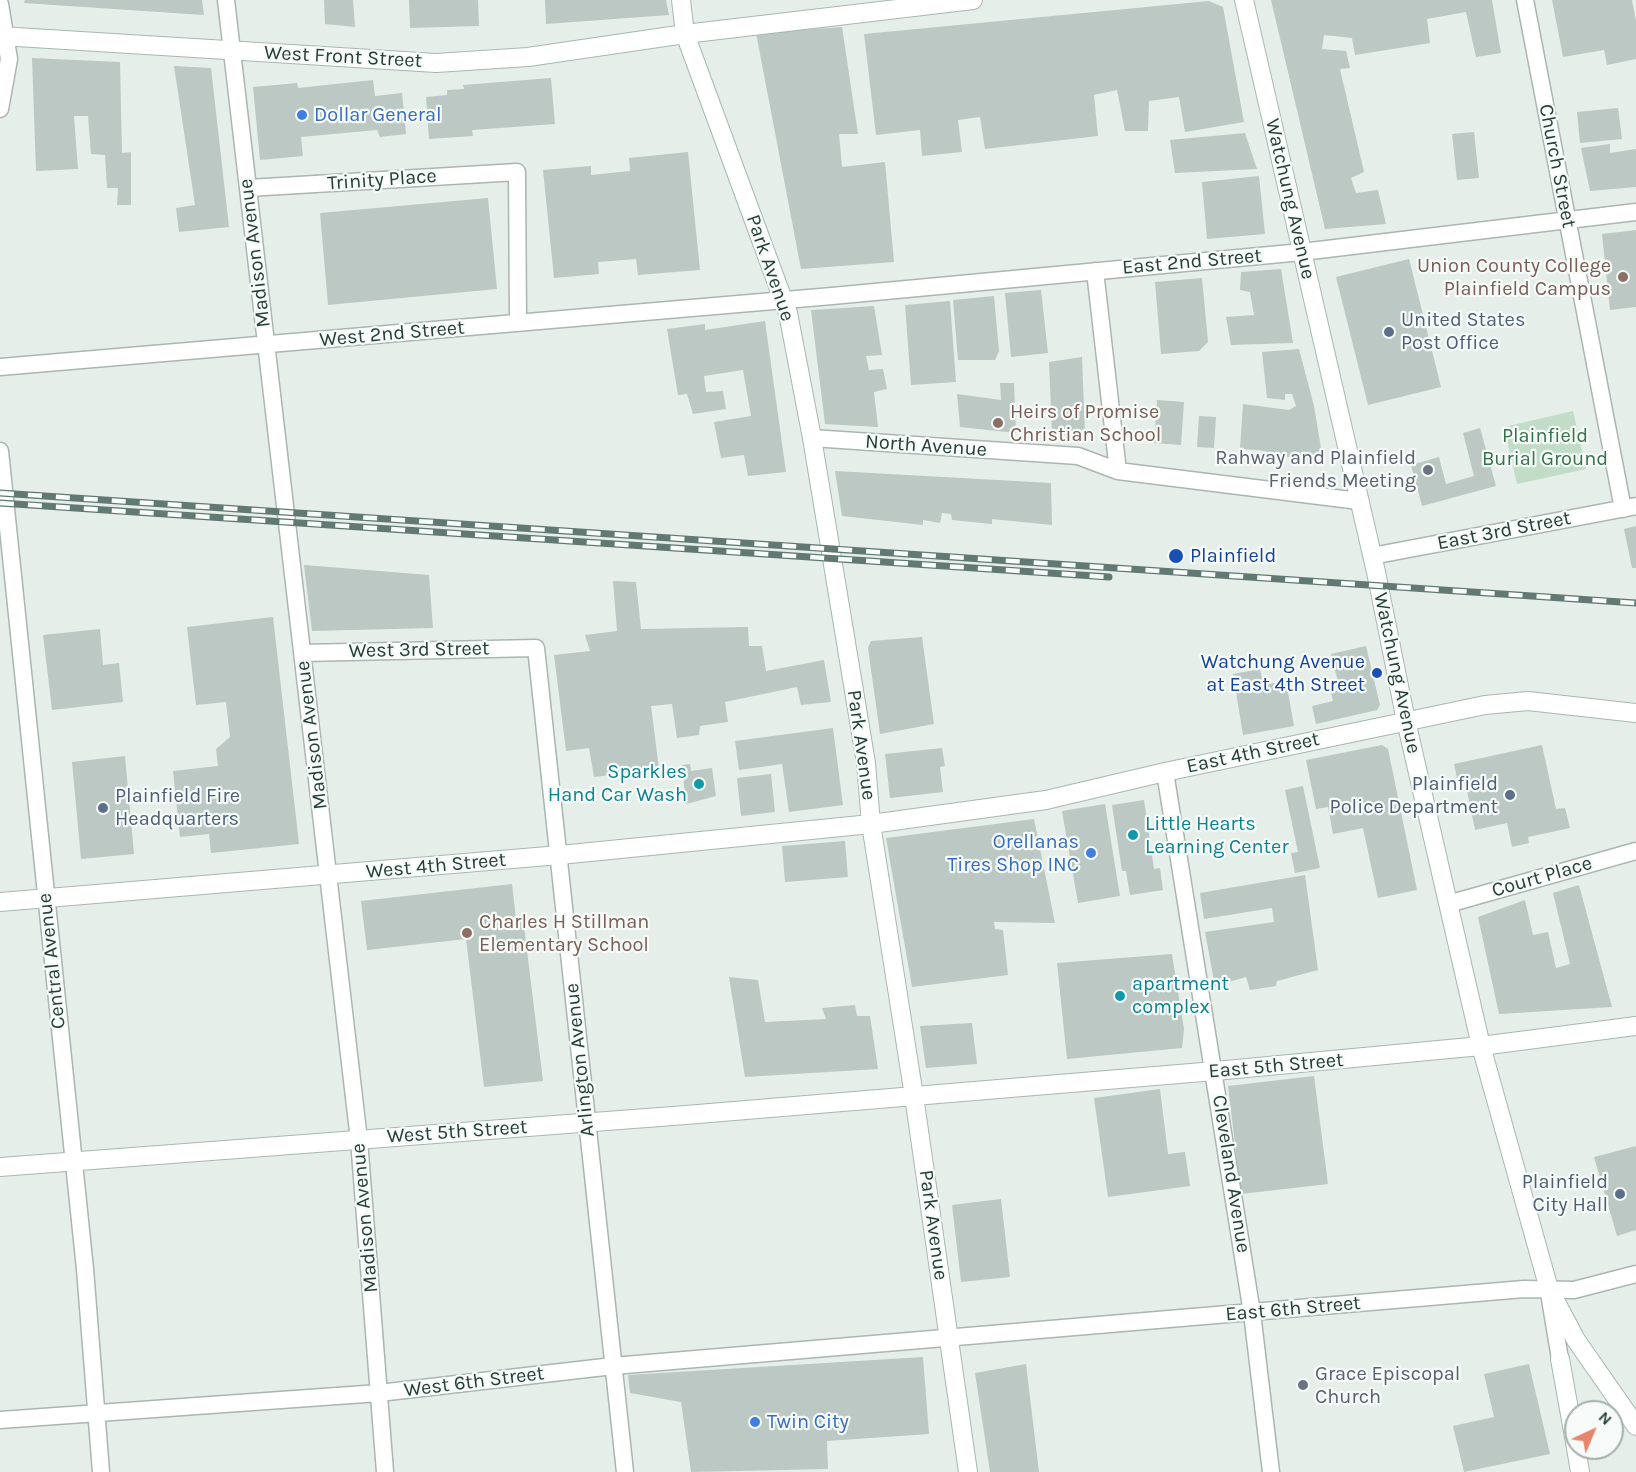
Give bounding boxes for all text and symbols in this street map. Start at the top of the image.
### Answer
street label: West Front Street [263,41,423,73]
street label: Church Street [1533,102,1581,230]
place label: Dollar General [314,103,442,127]
marker: Dollar General [295,108,309,122]
street label: Watchung Avenue [1260,116,1320,282]
street label: Trinity Place [326,164,438,196]
street label: Madison Avenue [234,177,276,329]
street label: Park Avenue [741,212,799,324]
street label: East 2nd Street [1121,244,1263,280]
place label: Union County College Plainfield Campus [1417,254,1611,301]
marker: Union County College Plainfield Campus [1616,270,1630,284]
place label: United States Post Office [1401,308,1525,355]
street label: West 2nd Street [319,316,465,352]
marker: United States Post Office [1382,325,1396,339]
place label: Heirs of Promise Christian School [1010,400,1161,447]
marker: Heirs of Promise Christian School [991,416,1005,430]
park label: Plainfield Burial Ground [1482,424,1608,471]
street label: North Avenue [864,430,988,462]
place label: Rahway and Plainfield Friends Meeting [1215,446,1416,493]
marker: Rahway and Plainfield Friends Meeting [1421,463,1435,477]
street label: East 3rd Street [1435,506,1573,556]
place label: Plainfield [1190,544,1276,568]
marker: Plainfield [1167,547,1185,565]
street label: Watchung Avenue [1368,590,1426,756]
street label: West 3rd Street [348,637,490,663]
place label: Watchung Avenue at East 4th Street [1201,650,1365,697]
street label: Madison Avenue [291,659,333,811]
marker: Watchung Avenue at East 4th Street [1370,666,1384,680]
street label: Park Avenue [841,688,881,802]
street label: East 4th Street [1184,727,1322,779]
place label: Sparkles Hand Car Wash [548,760,687,807]
place label: Plainfield Police Department [1330,772,1498,819]
marker: Sparkles Hand Car Wash [692,777,706,791]
place label: Plainfield Fire Headquarters [115,784,240,831]
marker: Plainfield Police Department [1503,788,1517,802]
marker: Plainfield Fire Headquarters [96,801,110,815]
place label: Little Hearts Learning Center [1145,812,1289,859]
marker: Little Hearts Learning Center [1126,828,1140,842]
place label: Orellanas Tires Shop INC [947,830,1079,877]
marker: Orellanas Tires Shop INC [1084,846,1098,860]
street label: West 4th Street [365,848,507,884]
street label: Court Place [1489,851,1595,903]
street label: Central Avenue [33,892,71,1030]
place label: Charles H Stillman Elementary School [479,910,649,957]
marker: Charles H Stillman Elementary School [460,926,474,940]
place label: apartment complex [1132,972,1229,1019]
street label: Arlington Avenue [560,982,600,1138]
marker: apartment complex [1113,989,1127,1003]
street label: East 5th Street [1207,1048,1345,1084]
street label: Cleveland Avenue [1207,1093,1255,1255]
street label: West 5th Street [386,1115,528,1149]
street label: Madison Avenue [347,1142,383,1294]
street label: Park Avenue [913,1168,953,1282]
place label: Plainfield City Hall [1522,1170,1608,1217]
marker: Plainfield City Hall [1613,1187,1627,1201]
street label: East 6th Street [1224,1291,1362,1327]
street label: West 6th Street [403,1361,545,1403]
place label: Grace Episcopal Church [1315,1362,1460,1409]
marker: Grace Episcopal Church [1296,1378,1310,1392]
north arrow [1564,1400,1624,1460]
text: N [1595,1407,1616,1429]
place label: Twin City [767,1410,849,1434]
marker: Twin City [748,1415,762,1429]

